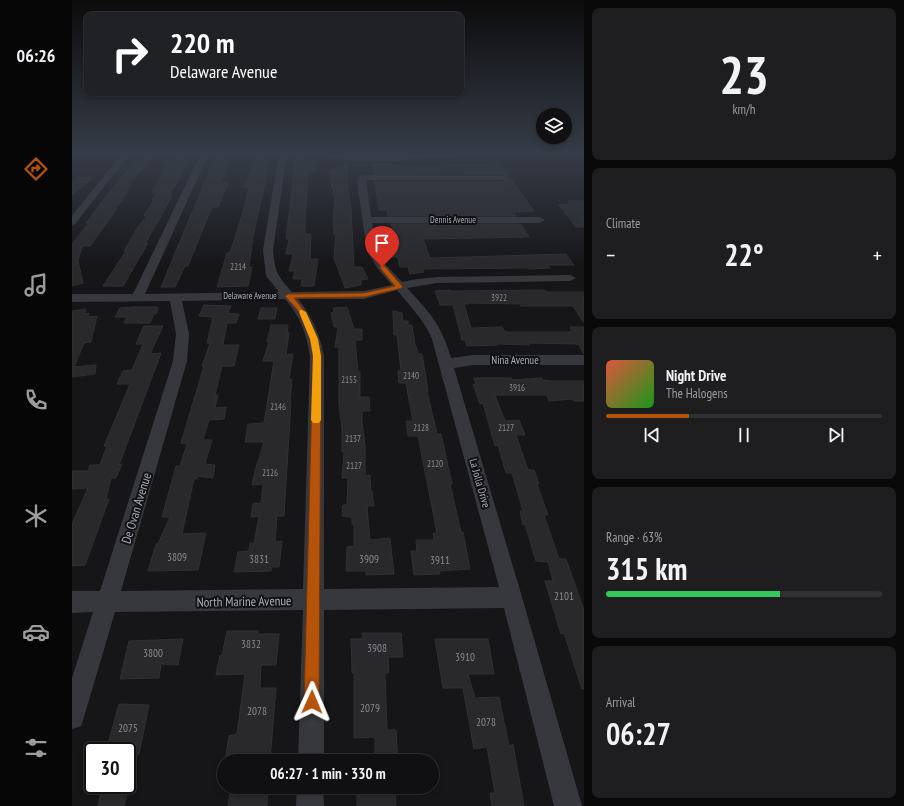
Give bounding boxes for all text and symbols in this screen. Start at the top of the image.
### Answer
text: 220 m [170,24,234,61]
icon: right [104,28,156,80]
text: 23 [719,41,769,108]
text: 06:26 [17,44,55,67]
text: Delaware Avenue [170,60,277,83]
text: km/h [732,101,756,118]
map controls [536,108,572,144]
button: layers [536,108,572,144]
icon: directions [22,155,50,183]
street label: Dennis Avenue [430,214,476,225]
text: Climate [606,215,640,232]
pin [365,226,399,267]
icon: arrive [371,232,393,254]
text: 22° [724,235,764,274]
text: − [606,241,615,269]
text: + [873,241,882,269]
house number: 2214 [230,261,246,272]
icon: music [22,271,50,299]
street label: Delaware Avenue [223,290,277,301]
house number: 3922 [491,292,507,303]
street label: Nina Avenue [491,353,539,367]
text: Night Drive [666,366,726,385]
house number: 2140 [403,370,419,381]
house number: 2155 [341,374,357,385]
house number: 3916 [509,382,525,393]
text: The Halogens [666,385,728,402]
icon: phone [22,386,50,414]
house number: 2146 [270,401,286,412]
house number: 2128 [413,422,429,433]
house number: 2127 [498,422,514,433]
icon: previous [641,424,663,446]
icon: pause [733,424,755,446]
icon: next [825,424,847,446]
house number: 2137 [345,433,361,444]
street label: La Jolla Drive [466,457,494,510]
house number: 2120 [427,458,443,469]
house number: 2127 [346,460,362,471]
house number: 2126 [262,467,278,478]
street label: De Ovan Avenue [118,471,155,546]
icon: climate [22,502,50,530]
text: Range · 63% [606,529,662,546]
text: 315 km [606,549,687,588]
house number: 3809 [167,550,187,564]
house number: 3831 [249,552,269,566]
house number: 3909 [359,552,379,566]
house number: 3911 [430,553,450,567]
house number: 2101 [554,589,574,603]
street label: North Marine Avenue [196,592,292,611]
icon: car [22,618,50,646]
house number: 3832 [241,637,261,651]
house number: 3908 [367,641,387,655]
house number: 3800 [143,646,163,660]
house number: 3910 [455,650,475,664]
position arrow [291,681,333,723]
text: Arrival [606,694,635,711]
house number: 2079 [360,701,380,715]
house number: 2078 [247,704,267,718]
text: 06:27 [606,714,671,753]
house number: 2078 [476,715,496,729]
house number: 2075 [118,721,138,735]
icon: filters [22,734,50,762]
speed limit sign: 30 [84,742,136,794]
text: 06:27 · 1 min · 330 m [270,764,386,783]

